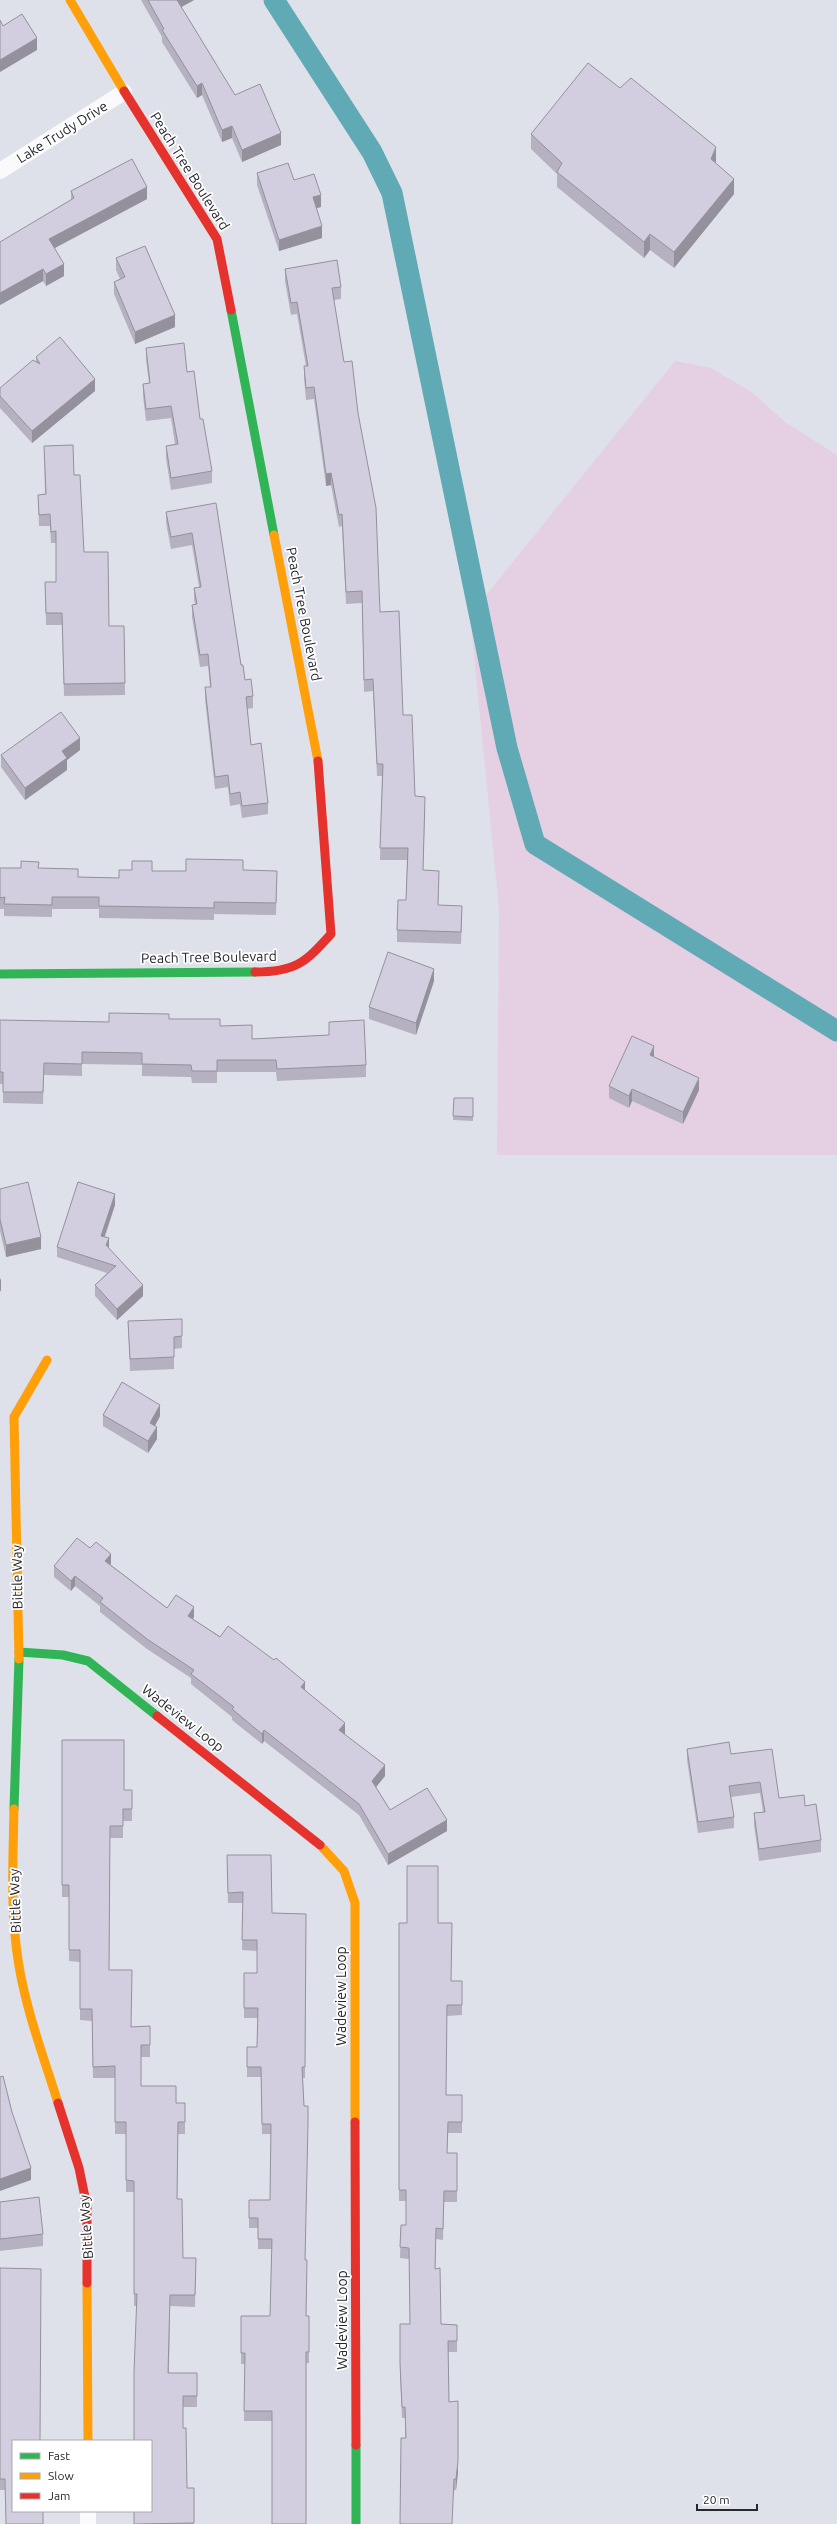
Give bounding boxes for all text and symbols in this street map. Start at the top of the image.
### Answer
street label: Lake Trudy Drive [14,98,110,166]
street label: Peach Tree Boulevard [147,109,233,233]
street label: Peach Tree Boulevard [283,546,325,682]
street label: Peach Tree Boulevard [141,948,277,966]
street label: Bittle Way [8,1544,26,1609]
street label: Wadeview Loop [139,1681,227,1755]
street label: Bittle Way [6,1868,24,1934]
street label: Wadeview Loop [333,1946,349,2046]
street label: Bittle Way [76,2194,96,2260]
street label: Wadeview Loop [334,2270,350,2370]
legend [12,2440,152,2512]
text: Fast [48,2449,70,2462]
text: Slow [48,2469,74,2482]
scale bar [697,2486,757,2512]
text: Jam [48,2489,70,2502]
text: 20 m [703,2493,730,2506]

